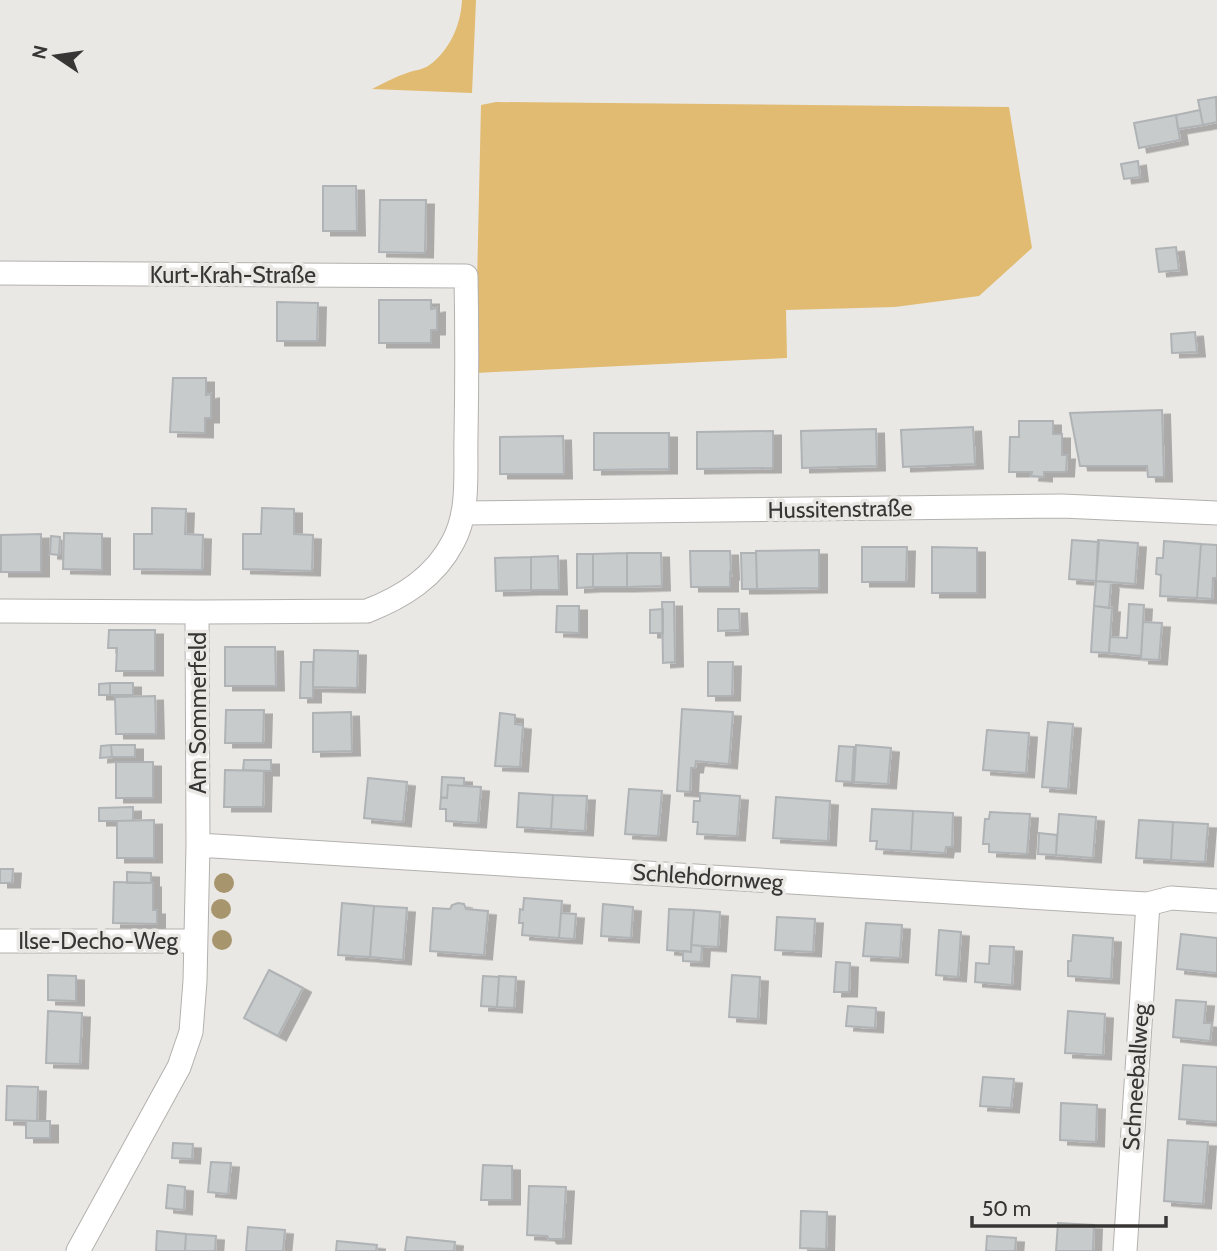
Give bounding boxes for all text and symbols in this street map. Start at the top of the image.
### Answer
north arrow [21,21,91,91]
text: N [27,43,53,61]
street label: Kurt-Krah-Straße [150,261,316,289]
street label: Hussitenstraße [767,494,913,524]
street label: Am Sommerfeld [184,632,212,794]
street label: Schlehdornweg [632,858,785,896]
street label: Ilse-Decho-Weg [18,927,178,955]
street label: Schneeballweg [1117,1002,1155,1151]
scale bar [972,1184,1166,1228]
text: 50 m [982,1196,1031,1221]

